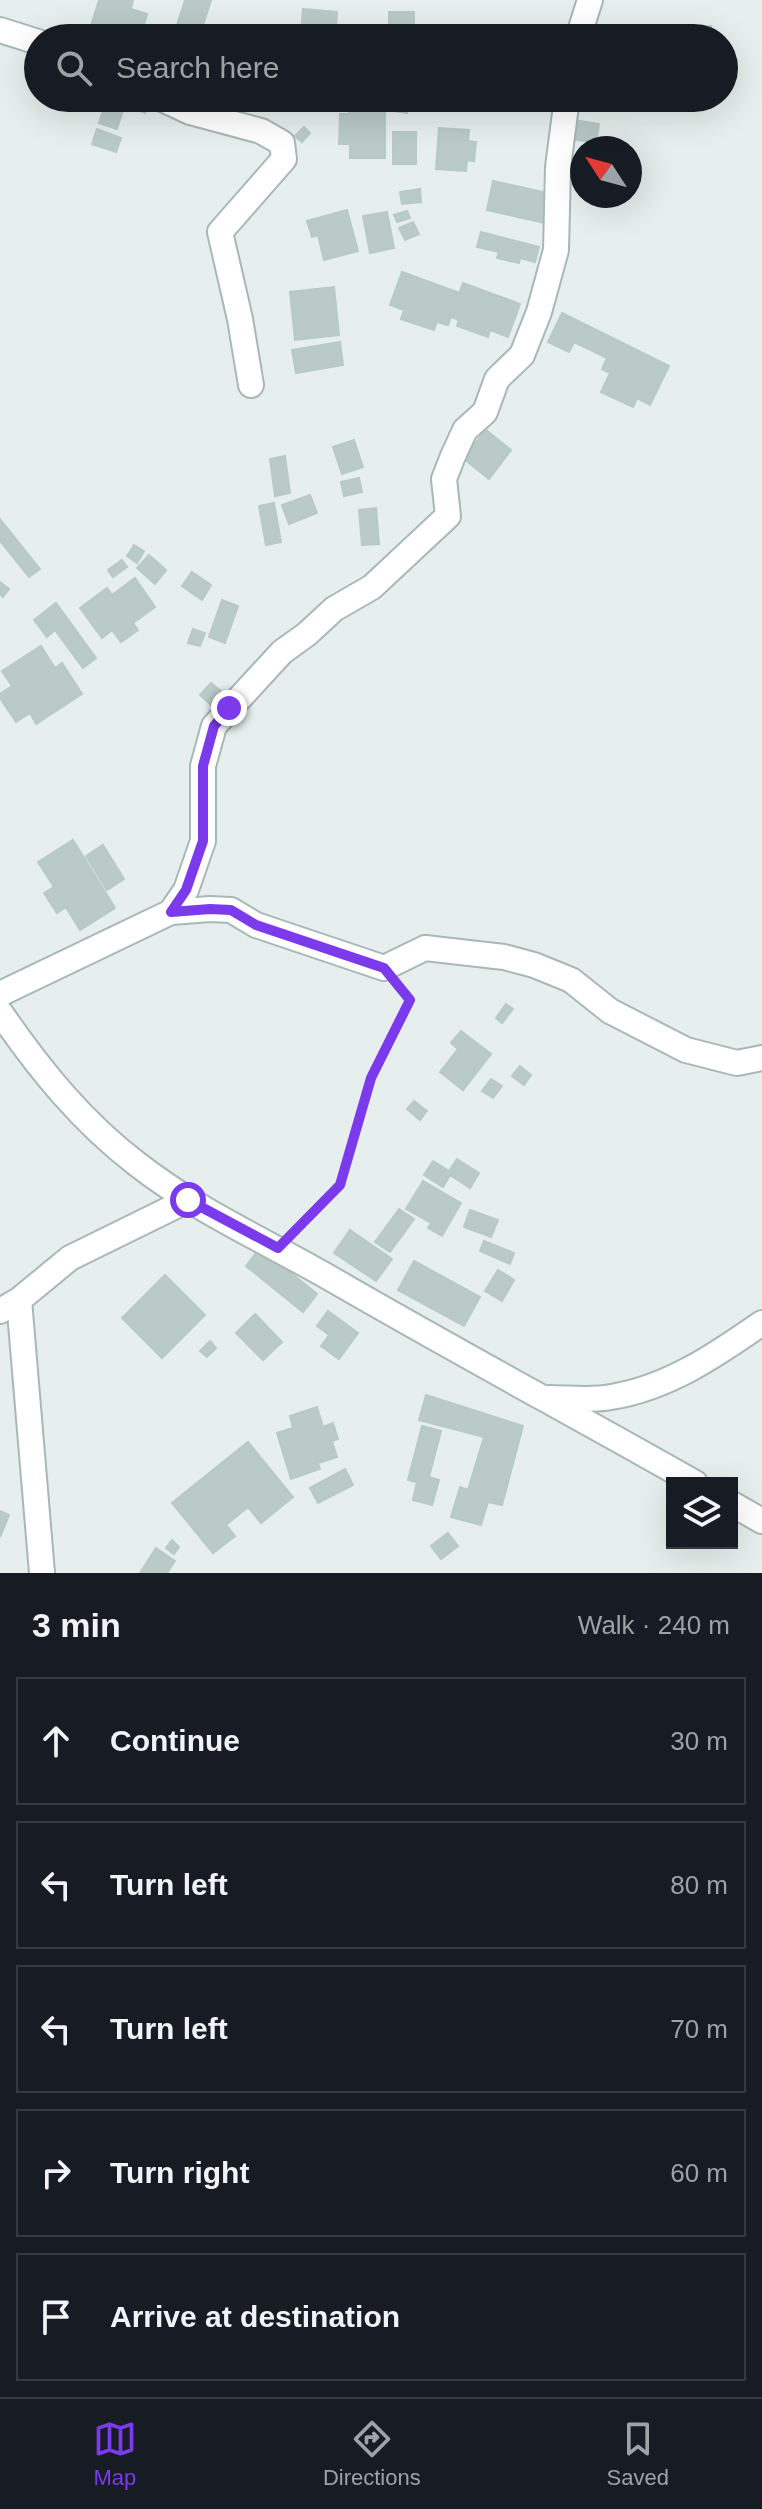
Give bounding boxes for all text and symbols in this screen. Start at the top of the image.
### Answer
search box [24,24,738,112]
icon: search [52,46,96,90]
text: Search here [116,51,279,84]
north arrow [570,136,642,208]
route end [211,690,247,726]
route start [170,1182,206,1218]
map controls [666,1477,738,1549]
button: layers [666,1477,738,1549]
text: 3 min [32,1606,121,1644]
text: Walk · 240 m [578,1610,730,1640]
icon: ahead [34,1719,78,1763]
text: Continue [110,1724,240,1757]
text: 30 m [670,1726,728,1756]
icon: left [34,1863,78,1907]
text: Turn left [110,1868,228,1901]
text: 80 m [670,1870,728,1900]
icon: left [34,2007,78,2051]
text: Turn left [110,2012,228,2045]
text: 70 m [670,2014,728,2044]
icon: right [34,2151,78,2195]
text: Turn right [110,2156,249,2189]
text: 60 m [670,2158,728,2188]
icon: arrive [34,2295,78,2339]
text: Arrive at destination [110,2300,400,2333]
tab: Map [93,2417,137,2491]
tab: Directions [323,2417,421,2491]
tab: Saved [607,2417,669,2491]

